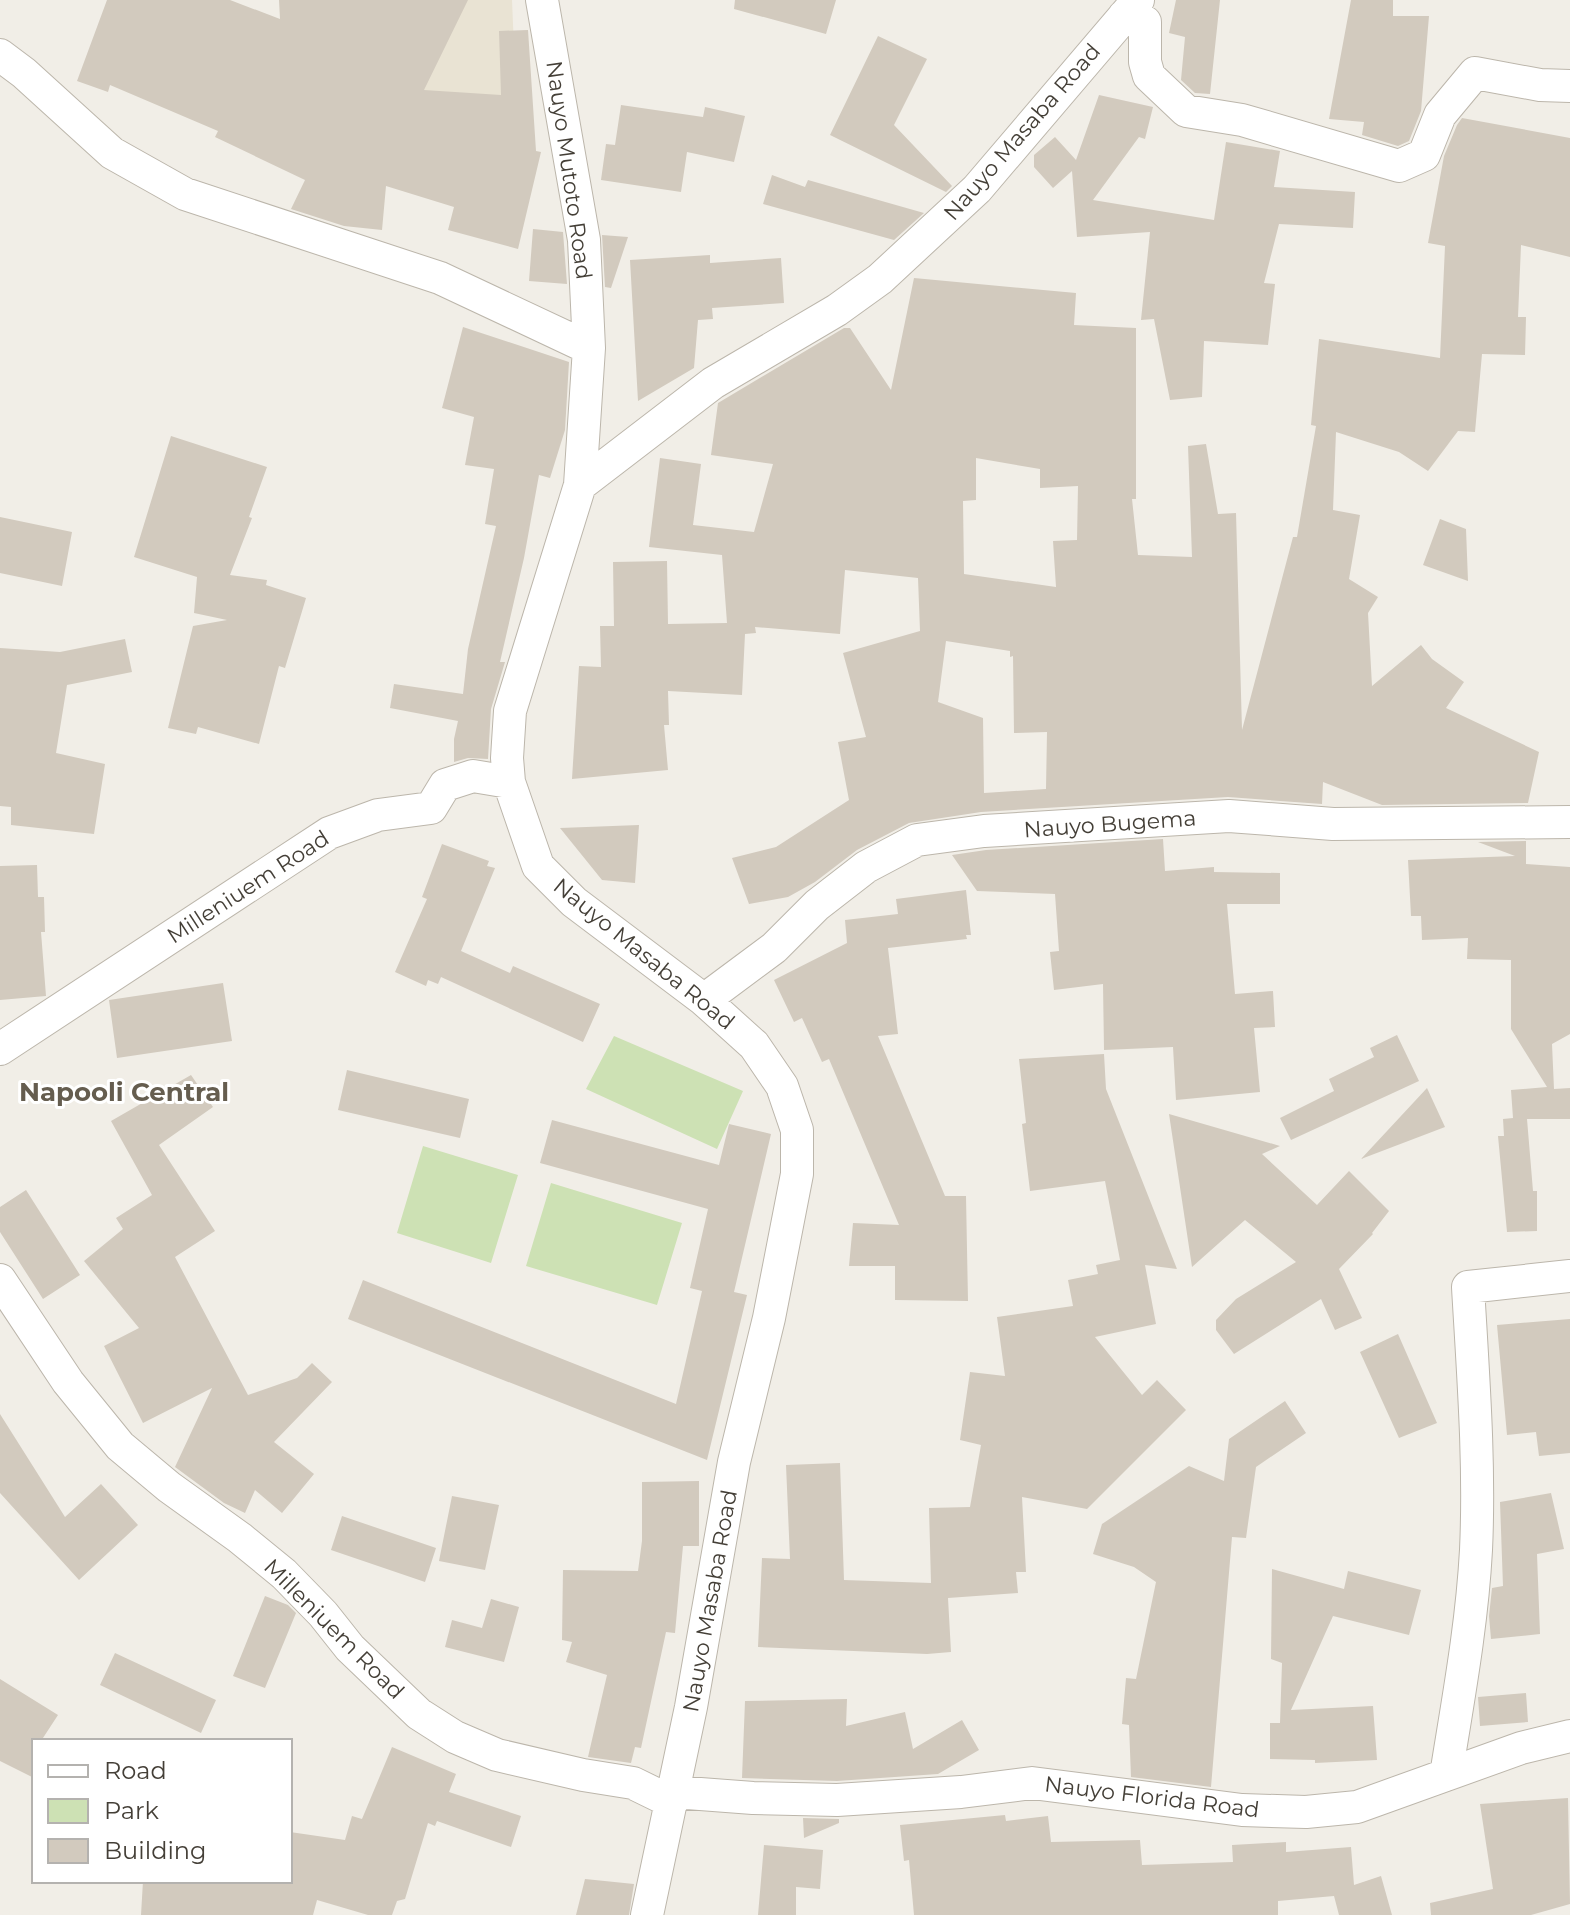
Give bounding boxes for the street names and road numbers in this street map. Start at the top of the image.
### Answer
street label: Nauyo Masaba Road [938,38,1106,226]
street label: Nauyo Mutoto Road [540,59,598,281]
street label: Nauyo Bugema [1023,805,1197,843]
street label: Milleniuem Road [162,825,334,949]
street label: Nauyo Masaba Road [548,873,740,1035]
street label: Nauyo Masaba Road [677,1488,743,1714]
street label: Milleniuem Road [258,1553,410,1705]
street label: Nauyo Florida Road [1043,1770,1261,1824]

